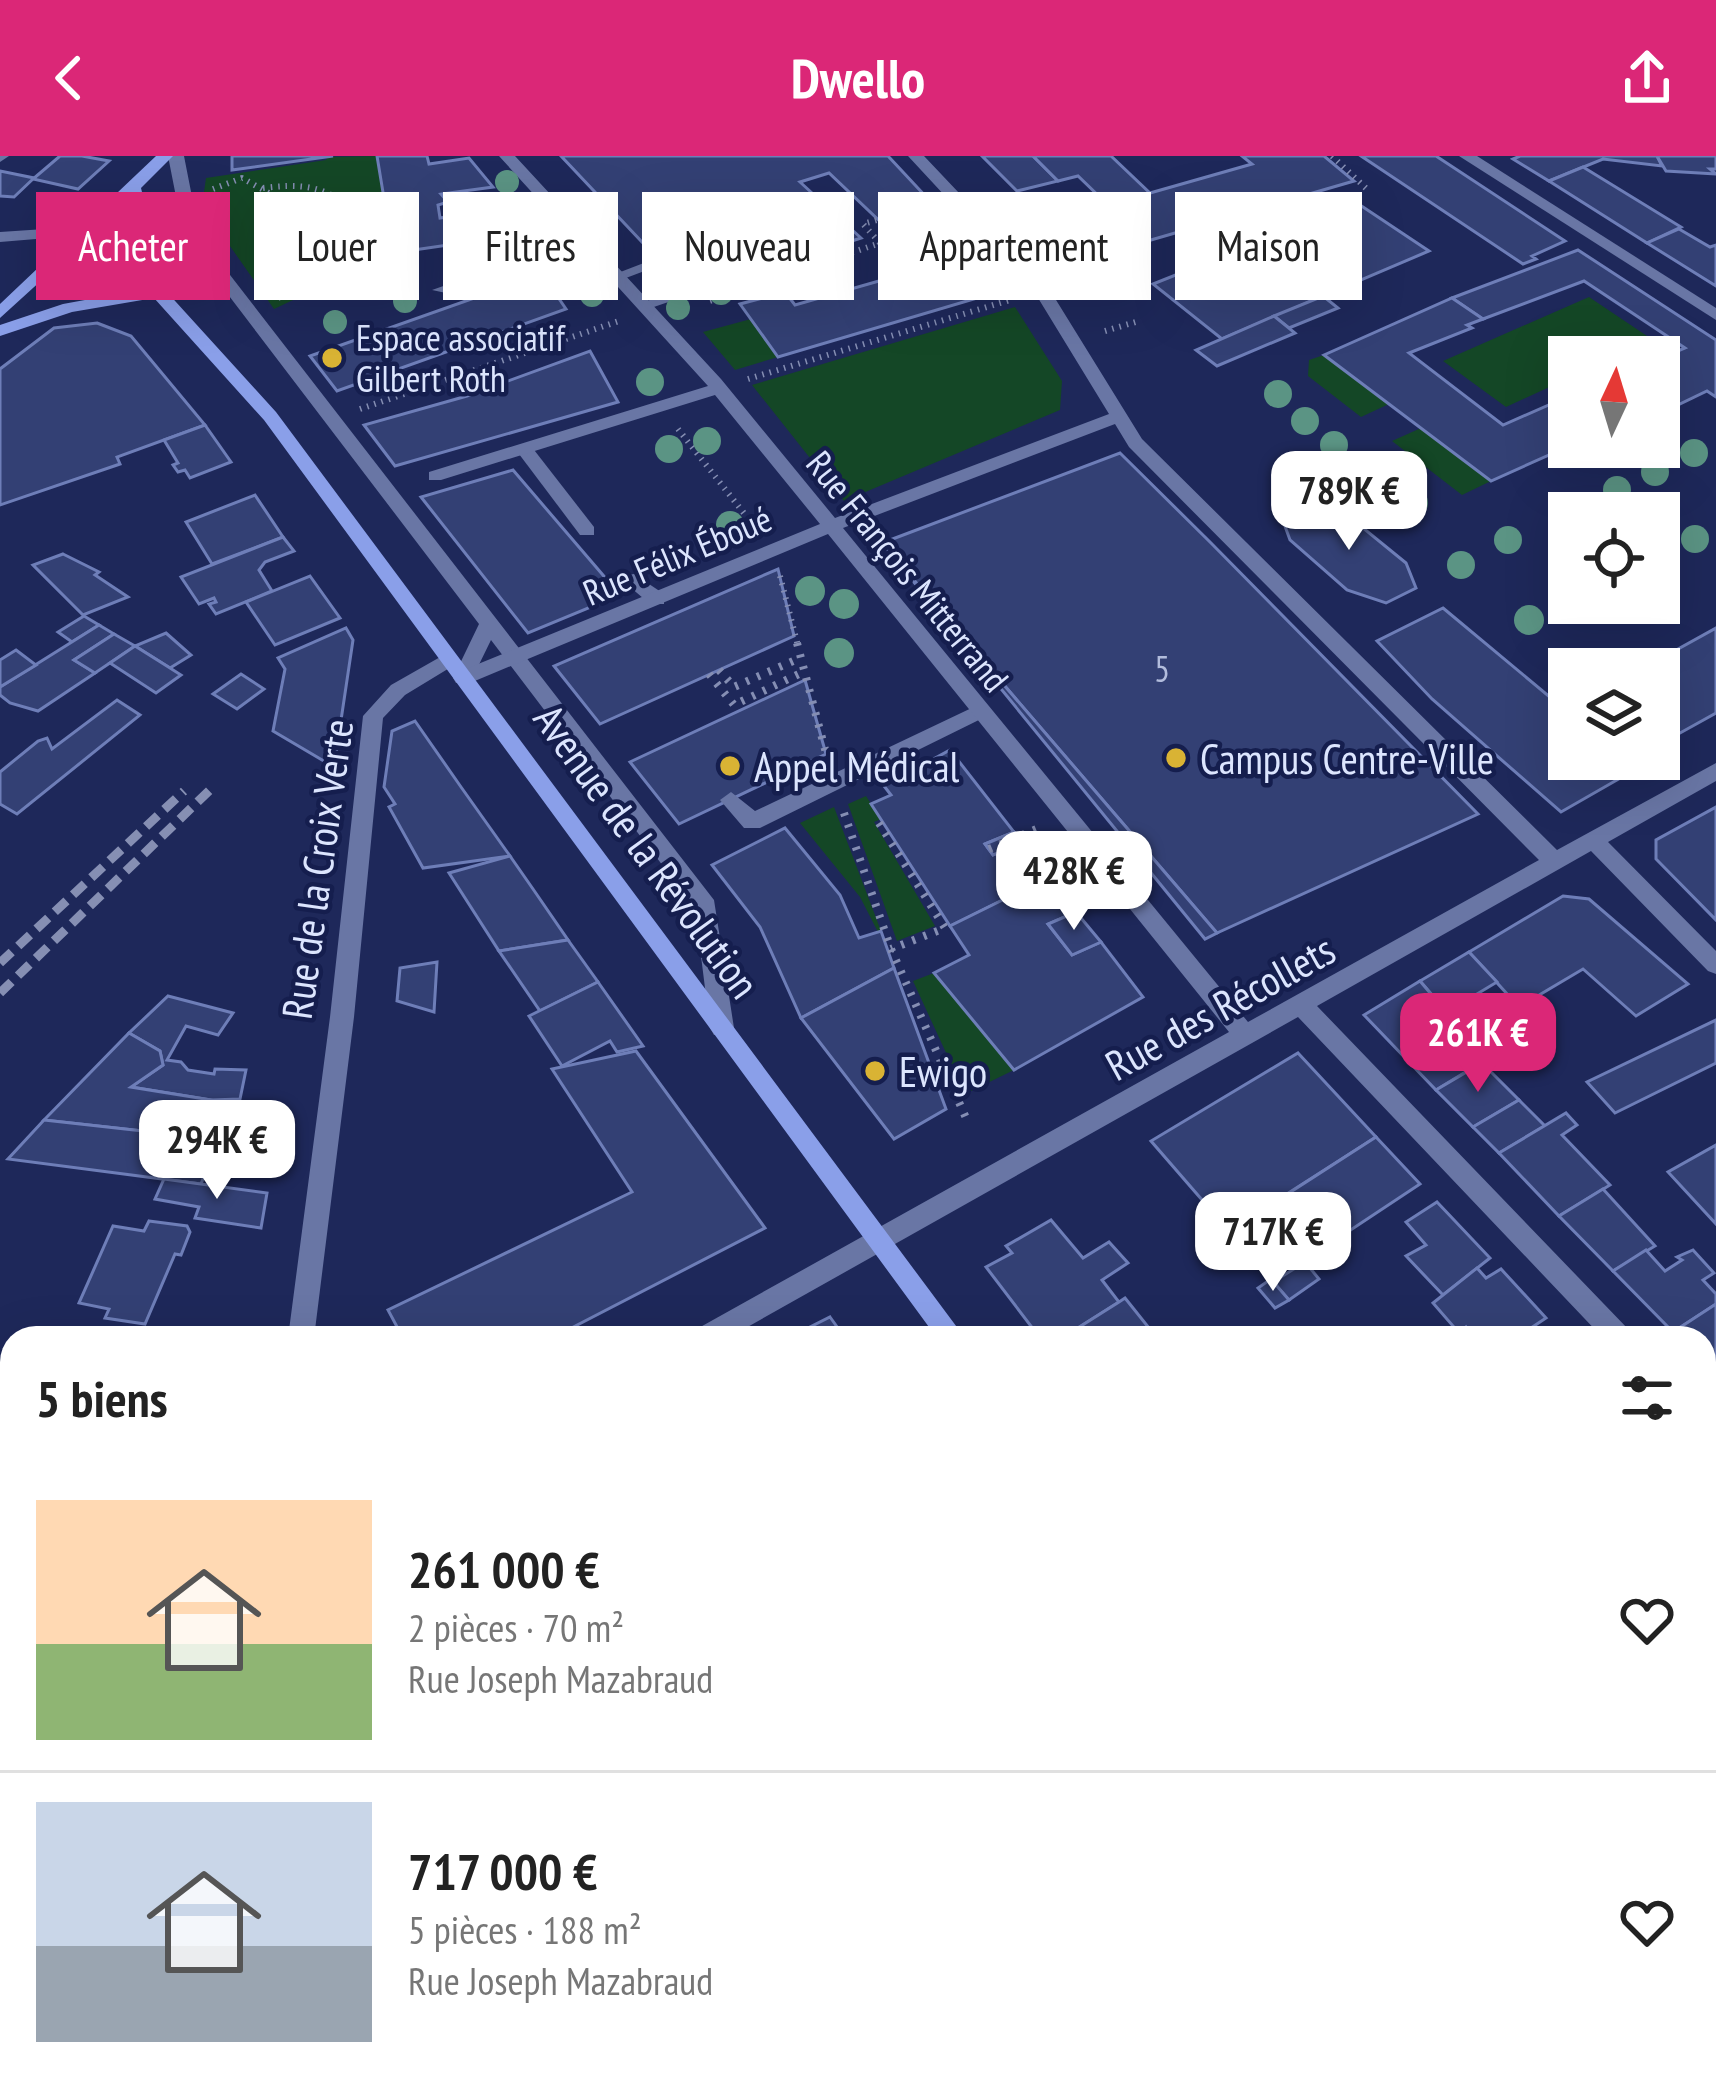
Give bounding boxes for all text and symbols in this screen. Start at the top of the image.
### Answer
text: Dwello [791,43,925,113]
icon: back [36,45,102,111]
icon: share [1614,45,1680,111]
chip: Acheter [36,192,230,300]
chip: Louer [254,192,419,300]
chip: Filtres [443,192,618,300]
chip: Nouveau [642,192,854,300]
chip: Appartement [878,192,1151,300]
chip: Maison [1175,192,1362,300]
place label: Espace associatif Gilbert Roth [356,314,566,402]
north arrow [1548,336,1680,468]
map controls [1548,336,1680,780]
marker: Espace associatif Gilbert Roth [319,345,345,371]
street label: Rue François Mitterrand [796,441,1020,701]
pin: 789K € [1251,451,1447,553]
text: 789K € [1298,464,1400,515]
button: locate [1548,492,1680,624]
street label: Rue Félix Éboué [576,494,778,616]
house number: 5 [1154,645,1170,692]
button: layers [1548,648,1680,780]
street label: Avenue de la Révolution [522,693,772,1009]
street label: Rue de la Croix Verte [269,716,365,1022]
place label: Campus Centre-Ville [1200,731,1494,786]
place label: Appel Médical [754,739,960,794]
marker: Campus Centre-Ville [1163,745,1189,771]
marker: Appel Médical [717,753,743,779]
pin: 428K € [976,831,1172,933]
text: 428K € [1023,844,1125,895]
street label: Rue des Récollets [1096,921,1344,1093]
pin: 261K € [1380,993,1576,1095]
text: 261K € [1427,1006,1529,1057]
place label: Ewigo [899,1044,987,1099]
marker: Ewigo [862,1058,888,1084]
pin: 294K € [119,1100,315,1202]
text: 294K € [166,1113,268,1164]
pin: 717K € [1175,1192,1371,1294]
text: 717K € [1222,1205,1324,1256]
text: 5 biens [36,1365,167,1431]
icon: filters [1614,1365,1680,1431]
text: 261 000 € [408,1536,600,1602]
icon: home [132,1548,276,1692]
icon: heart [1614,1587,1680,1653]
text: 2 pièces · 70 m² [408,1602,624,1653]
text: Rue Joseph Mazabraud [408,1653,713,1704]
text: 717 000 € [408,1838,597,1904]
icon: home [132,1850,276,1994]
icon: heart [1614,1889,1680,1955]
text: 5 pièces · 188 m² [408,1904,642,1955]
text: Rue Joseph Mazabraud [408,1955,713,2006]

